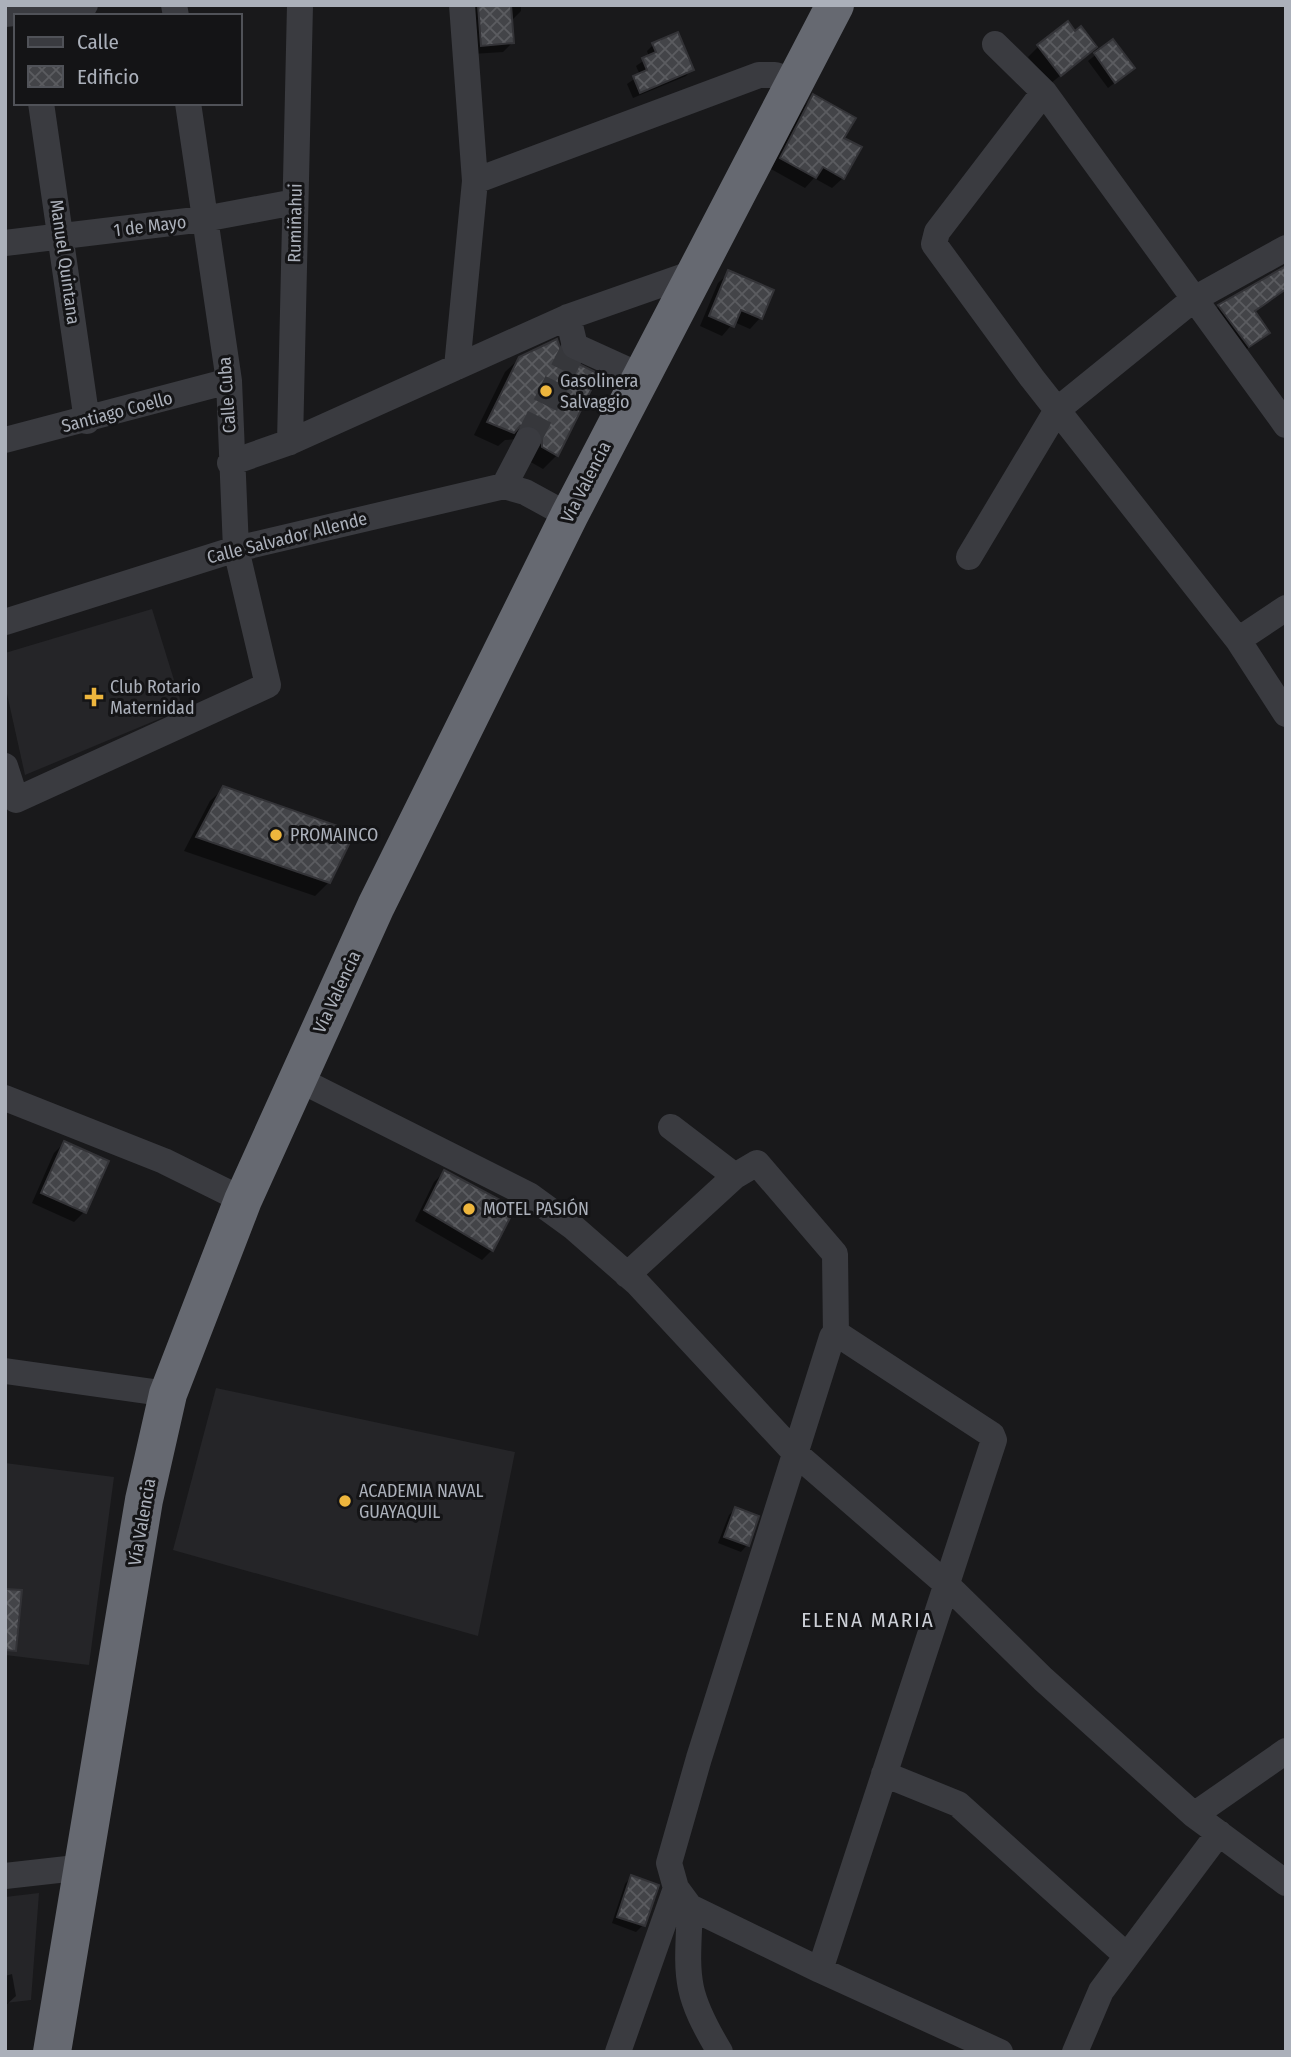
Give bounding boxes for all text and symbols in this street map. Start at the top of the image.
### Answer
legend [14,14,242,105]
text: Calle [77,29,119,55]
text: Edificio [77,64,139,90]
street label: Rumiñahui [283,183,307,263]
street label: Manuel Quintana [45,198,85,326]
street label: 1 de Mayo [113,211,187,241]
street label: Calle Cuba [213,356,241,434]
place label: Gasolinera Salvaggio [560,370,639,413]
marker: Gasolinera Salvaggio [538,383,554,399]
street label: Santiago Coello [59,387,175,437]
street label: Vía Valencia [556,438,616,526]
street label: Calle Salvador Allende [205,507,369,569]
place label: Club Rotario Maternidad [110,676,201,719]
marker: Club Rotario Maternidad [84,687,104,707]
place label: PROMAINCO [290,824,378,846]
marker: PROMAINCO [268,827,284,843]
street label: Vía Valencia [308,947,366,1037]
place label: MOTEL PASIÓN [483,1198,589,1220]
marker: MOTEL PASIÓN [461,1201,477,1217]
street label: Vía Valencia [124,1477,161,1567]
place label: ACADEMIA NAVAL GUAYAQUIL [359,1480,484,1523]
marker: ACADEMIA NAVAL GUAYAQUIL [337,1493,353,1509]
district label: ELENA MARIA [801,1607,935,1633]

